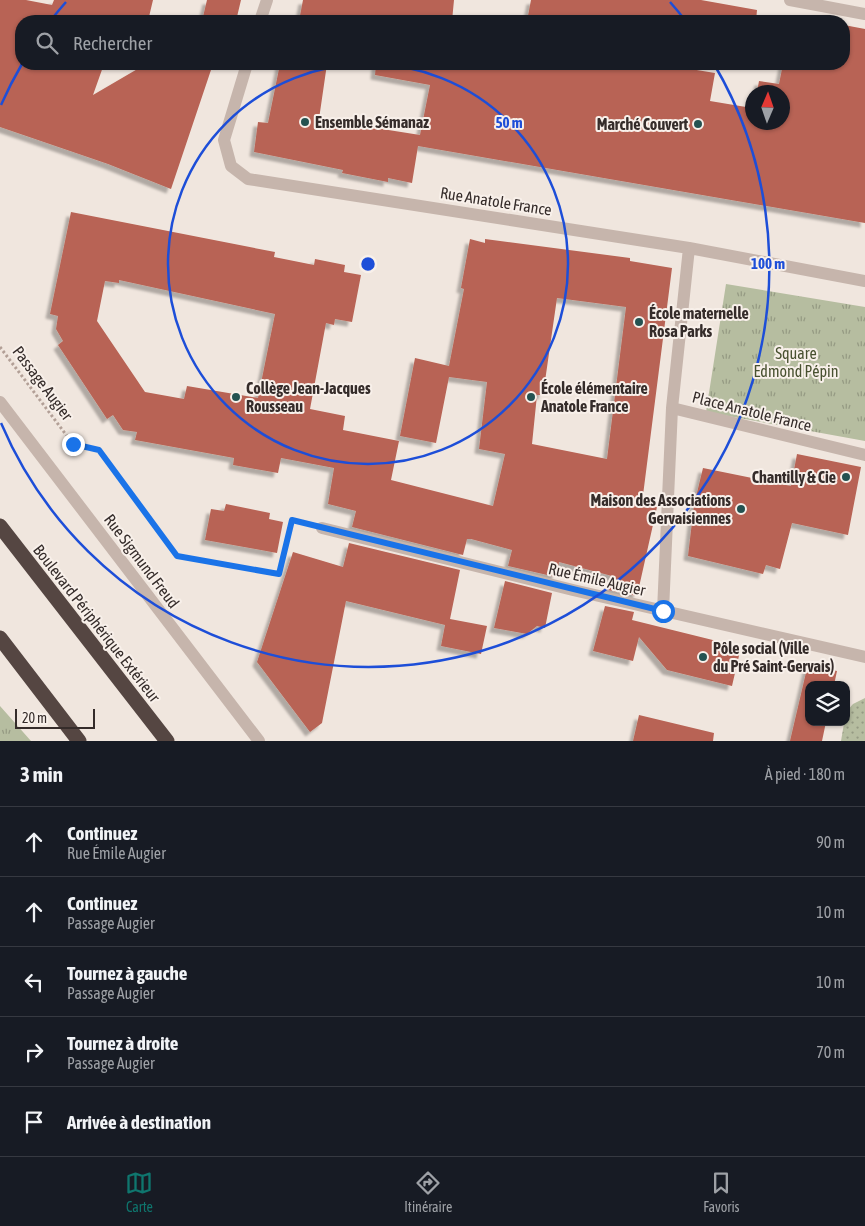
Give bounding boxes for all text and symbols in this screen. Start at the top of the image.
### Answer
search box [15,15,850,70]
icon: search [33,29,61,57]
text: Rechercher [73,32,152,54]
north arrow [745,85,790,130]
place label: Ensemble Sémanaz [315,113,429,131]
text: 50 m [496,114,523,131]
place label: Marché Couvert [597,115,688,133]
marker: Ensemble Sémanaz [299,116,311,128]
marker: Marché Couvert [692,118,704,130]
street label: Rue Anatole France [439,183,553,219]
centre of rings [359,255,377,273]
text: 100 m [751,255,785,272]
place label: École maternelle Rosa Parks [649,304,749,340]
marker: École maternelle Rosa Parks [633,316,645,328]
street label: Passage Augier [9,343,77,424]
park label: Square Edmond Pépin [754,344,838,381]
place label: Collège Jean-Jacques Rousseau [246,379,371,415]
place label: École élémentaire Anatole France [540,379,648,415]
street label: Place Anatole France [690,387,814,435]
marker: Collège Jean-Jacques Rousseau [230,391,242,403]
marker: École élémentaire Anatole France [525,391,537,403]
route end [62,433,85,456]
place label: Chantilly & Cie [752,468,836,486]
marker: Chantilly & Cie [840,471,852,483]
place label: Maison des Associations Gervaisiennes [590,491,731,527]
marker: Maison des Associations Gervaisiennes [735,503,747,515]
street label: Rue Sigmund Freud [100,511,183,612]
street label: Boulevard Périphérique Extérieur [29,541,164,706]
street label: Rue Émile Augier [547,559,647,600]
route start [652,600,675,623]
place label: Pôle social (Ville du Pré Saint-Gervais) [713,639,834,675]
marker: Pôle social (Ville du Pré Saint-Gervais) [697,651,709,663]
map controls [805,681,850,726]
button: layers [805,681,850,726]
scale bar [15,706,95,729]
text: 20 m [22,710,47,726]
text: 3 min [20,762,63,786]
text: À pied · 180 m [765,765,845,783]
text: Continuez [67,822,137,844]
icon: ahead [20,828,48,856]
text: 90 m [816,833,845,851]
text: Rue Émile Augier [67,844,166,862]
text: Continuez [67,892,137,914]
icon: ahead [20,898,48,926]
text: 10 m [816,903,845,921]
text: Passage Augier [67,914,155,932]
text: Tournez à gauche [67,962,187,984]
icon: left [20,968,48,996]
text: 10 m [816,973,845,991]
text: Passage Augier [67,984,155,1002]
text: Tournez à droite [67,1032,178,1054]
icon: right [20,1038,48,1066]
text: 70 m [816,1043,845,1061]
text: Passage Augier [67,1054,155,1072]
icon: arrive [20,1108,48,1136]
text: Arrivée à destination [67,1111,211,1133]
tab: Carte [125,1169,153,1215]
tab: Itinéraire [404,1169,452,1215]
tab: Favoris [703,1169,740,1215]

